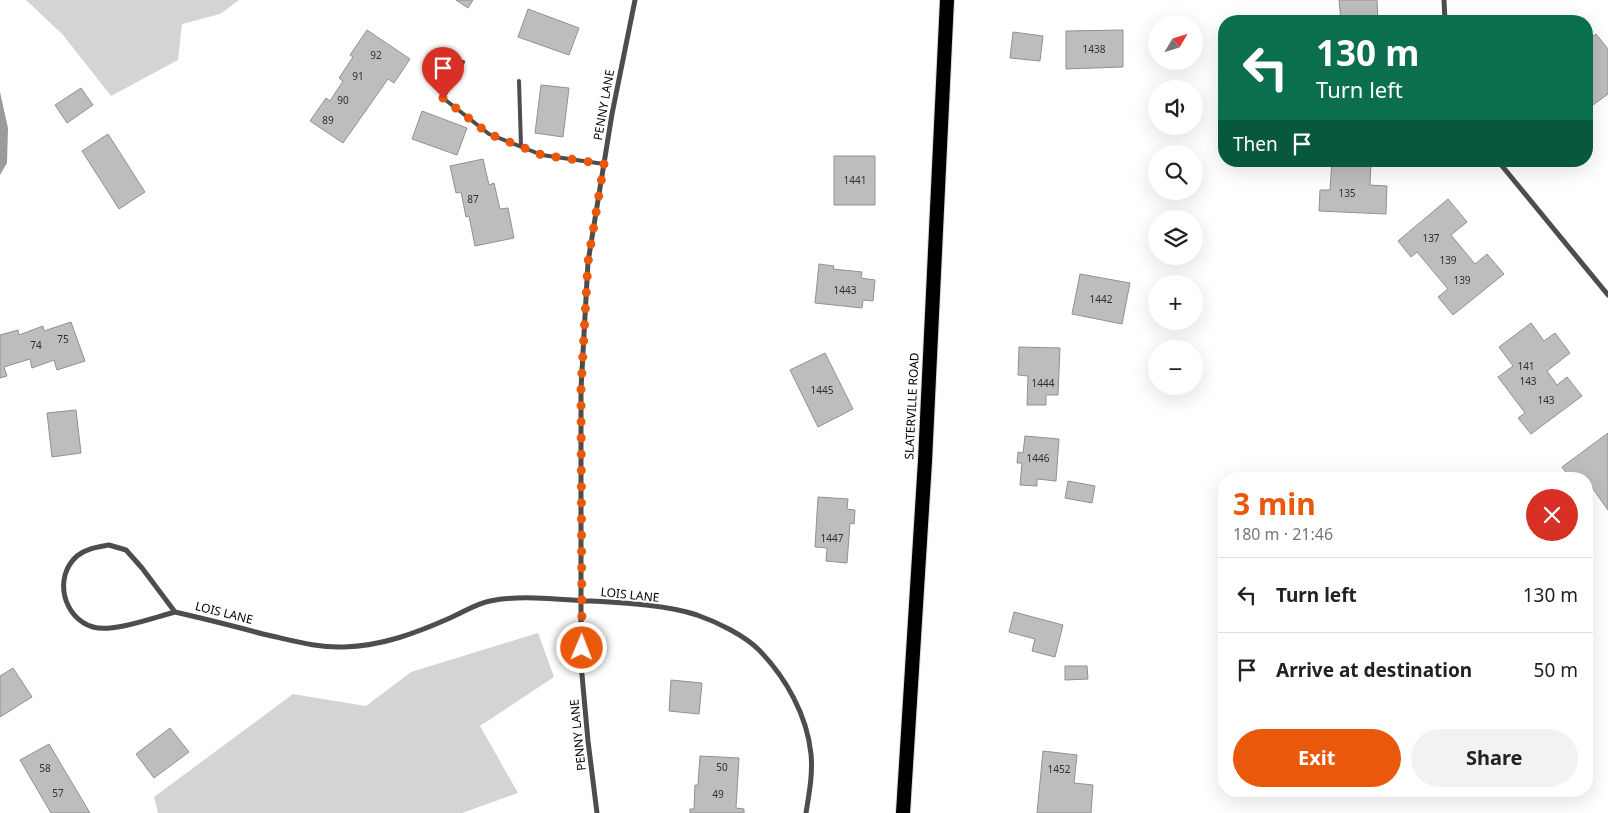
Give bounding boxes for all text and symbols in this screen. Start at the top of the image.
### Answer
north arrow [1148,15,1202,70]
map controls [1148,15,1203,395]
text: 130 m [1316,29,1419,76]
icon: left [1233,35,1298,100]
house number: 1438 [1083,42,1106,56]
pin [422,47,464,98]
house number: 92 [370,48,382,62]
icon: arrive [429,54,457,82]
street label: PENNY LANE [589,68,618,142]
house number: 91 [352,69,364,83]
text: Turn left [1316,74,1403,104]
button: sound [1148,80,1203,135]
house number: 90 [337,93,349,107]
house number: 89 [322,113,334,127]
icon: arrive [1288,130,1316,158]
text: Then [1233,131,1278,157]
button: search [1148,145,1203,200]
house number: 1441 [844,173,866,187]
house number: 135 [1338,186,1356,200]
house number: 87 [467,192,479,206]
button: layers [1148,210,1203,265]
house number: 137 [1422,231,1440,245]
house number: 139 [1439,253,1457,267]
house number: 139 [1453,273,1471,287]
button: + [1148,275,1203,330]
house number: 1443 [834,283,857,297]
house number: 1442 [1090,292,1113,306]
house number: 75 [57,332,69,346]
house number: 74 [30,338,42,352]
button: − [1148,340,1203,395]
street label: SLATERVILLE ROAD [900,352,923,460]
house number: 141 [1517,359,1535,373]
house number: 143 [1519,374,1537,388]
house number: 1444 [1032,376,1055,390]
house number: 1445 [811,383,834,397]
house number: 143 [1537,393,1555,407]
house number: 1446 [1027,451,1050,465]
text: 3 min [1233,483,1316,524]
button: close [1526,489,1578,541]
text: 180 m · 21:46 [1233,523,1333,545]
house number: 1447 [821,531,844,545]
icon: left [1233,581,1261,609]
text: Turn left [1276,582,1357,608]
text: 130 m [1523,582,1578,608]
street label: LOIS LANE [600,583,660,606]
street label: LOIS LANE [193,597,255,628]
position arrow [555,621,607,673]
icon: arrive [1233,656,1261,684]
text: Arrive at destination [1276,657,1472,683]
text: 50 m [1534,657,1578,683]
street label: PENNY LANE [565,698,590,772]
button: Exit [1233,729,1401,787]
button: Share [1411,729,1578,787]
house number: 50 [716,760,728,774]
house number: 58 [39,761,51,775]
house number: 1452 [1048,762,1071,776]
house number: 57 [52,786,64,800]
house number: 49 [712,787,724,801]

